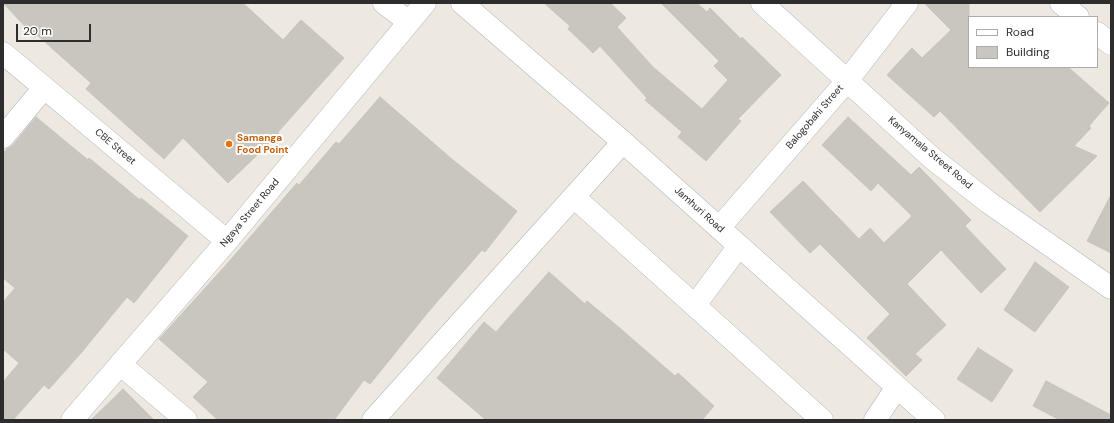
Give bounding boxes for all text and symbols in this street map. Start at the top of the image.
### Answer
scale bar [18,16,93,42]
legend [968,16,1098,68]
text: 20 m [23,23,52,39]
text: Road [1006,24,1034,40]
text: Building [1006,44,1050,60]
street label: Balogobahi Street [784,82,846,152]
street label: Kanyamala Street Road [885,114,975,192]
street label: CBE Street [92,126,138,168]
place label: Samanga Food Point [237,132,289,156]
marker: Samanga Food Point [224,139,234,149]
street label: Ngaya Street Road [218,176,282,250]
street label: Jamhuri Road [672,185,726,235]

